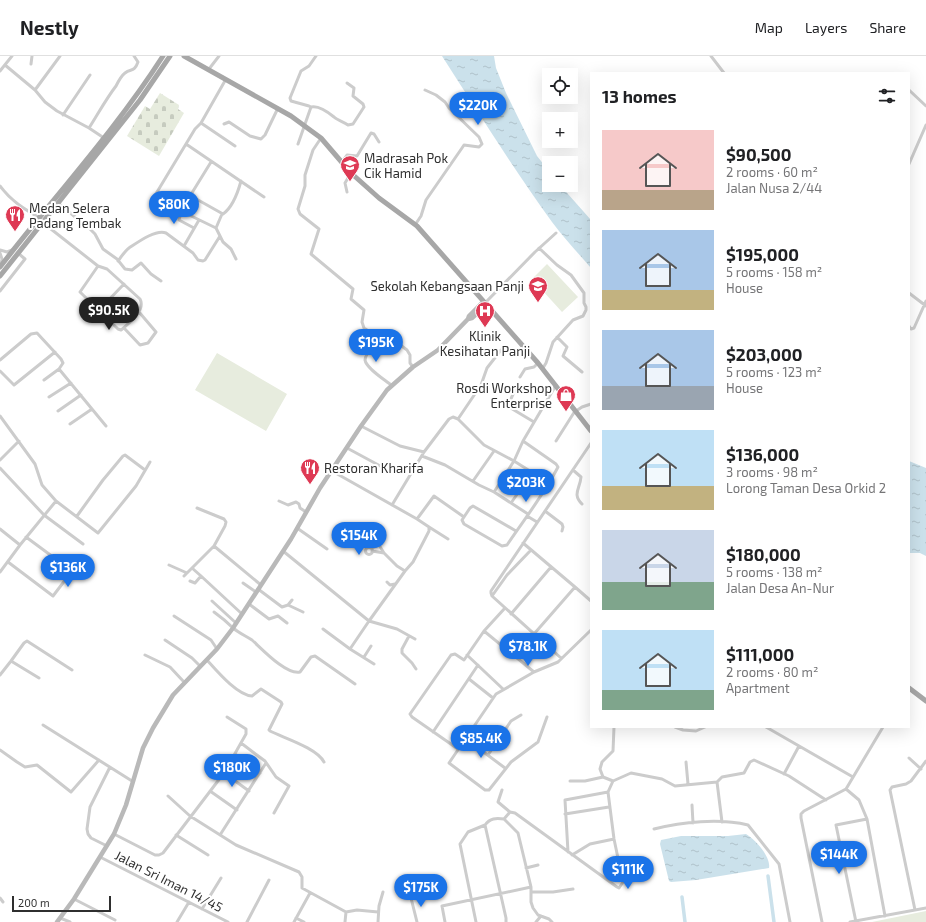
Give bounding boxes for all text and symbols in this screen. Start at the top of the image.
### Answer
text: Nestly [20,16,79,39]
text: Map [755,19,783,36]
text: Layers [805,19,847,36]
text: Share [869,19,906,36]
map controls [542,68,578,192]
button: locate [542,68,578,104]
icon: filters [876,85,898,107]
text: 13 homes [602,86,677,106]
pin: $220K [450,92,506,126]
text: $220K [458,97,498,113]
button: + [542,112,578,148]
text: $90,500 [726,144,792,164]
icon: home [634,146,682,194]
place label: Madrasah Pok Cik Hamid [364,150,449,181]
school or university icon: Madrasah Pok Cik Hamid [339,154,361,182]
button: − [542,156,578,192]
text: 2 rooms · 60 m² [726,164,818,180]
text: Jalan Nusa 2/44 [726,180,822,196]
pin: $80K [150,191,198,225]
text: $80K [158,196,190,212]
place label: Medan Selera Padang Tembak [29,200,122,231]
restaurant icon: Medan Selera Padang Tembak [4,204,26,232]
text: $195,000 [726,244,799,264]
icon: home [634,246,682,294]
text: 5 rooms · 158 m² [726,264,822,280]
school or university icon: Sekolah Kebangsaan Panji [527,275,549,303]
place label: Sekolah Kebangsaan Panji [371,278,524,294]
text: House [726,280,763,296]
pin: $90.5K [76,297,142,331]
hospital icon: Klinik Kesihatan Panji [474,300,496,328]
text: $90.5K [88,302,130,318]
place label: Klinik Kesihatan Panji [440,328,530,359]
pin: $195K [348,329,404,363]
text: $195K [358,334,394,350]
text: $203,000 [726,344,802,364]
icon: home [634,346,682,394]
text: 5 rooms · 123 m² [726,364,822,380]
place label: Rosdi Workshop Enterprise [456,380,552,411]
text: House [726,380,763,396]
shop icon: Rosdi Workshop Enterprise [555,384,577,412]
text: $136,000 [726,444,799,464]
icon: home [634,446,682,494]
restaurant icon: Restoran Kharifa [299,457,321,485]
place label: Restoran Kharifa [324,460,424,476]
text: 3 rooms · 98 m² [726,464,818,480]
pin: $203K [498,469,554,503]
text: $203K [507,474,545,490]
text: Lorong Taman Desa Orkid 2 [726,480,886,496]
pin: $154K [331,522,387,556]
text: $154K [341,527,377,543]
text: $180,000 [726,544,801,564]
icon: home [634,546,682,594]
pin: $136K [40,554,96,588]
text: $136K [50,559,86,575]
text: 5 rooms · 138 m² [726,564,823,580]
text: Jalan Desa An-Nur [726,580,834,596]
pin: $78.1K [495,633,561,667]
text: $78.1K [509,638,547,654]
text: $111,000 [726,644,794,664]
icon: home [634,646,682,694]
text: 2 rooms · 80 m² [726,664,818,680]
text: Apartment [726,680,790,696]
pin: $85.4K [448,725,514,759]
text: $85.4K [460,730,502,746]
pin: $180K [204,754,260,788]
text: $180K [213,759,251,775]
pin: $144K [811,841,867,875]
text: $144K [820,846,858,862]
street label: Jalan Sri Iman 14/45 [112,847,226,915]
pin: $111K [600,856,656,890]
text: $111K [612,861,644,877]
pin: $175K [393,874,449,908]
text: $175K [403,879,439,895]
scale bar [12,894,111,913]
text: 200 m [18,896,50,909]

